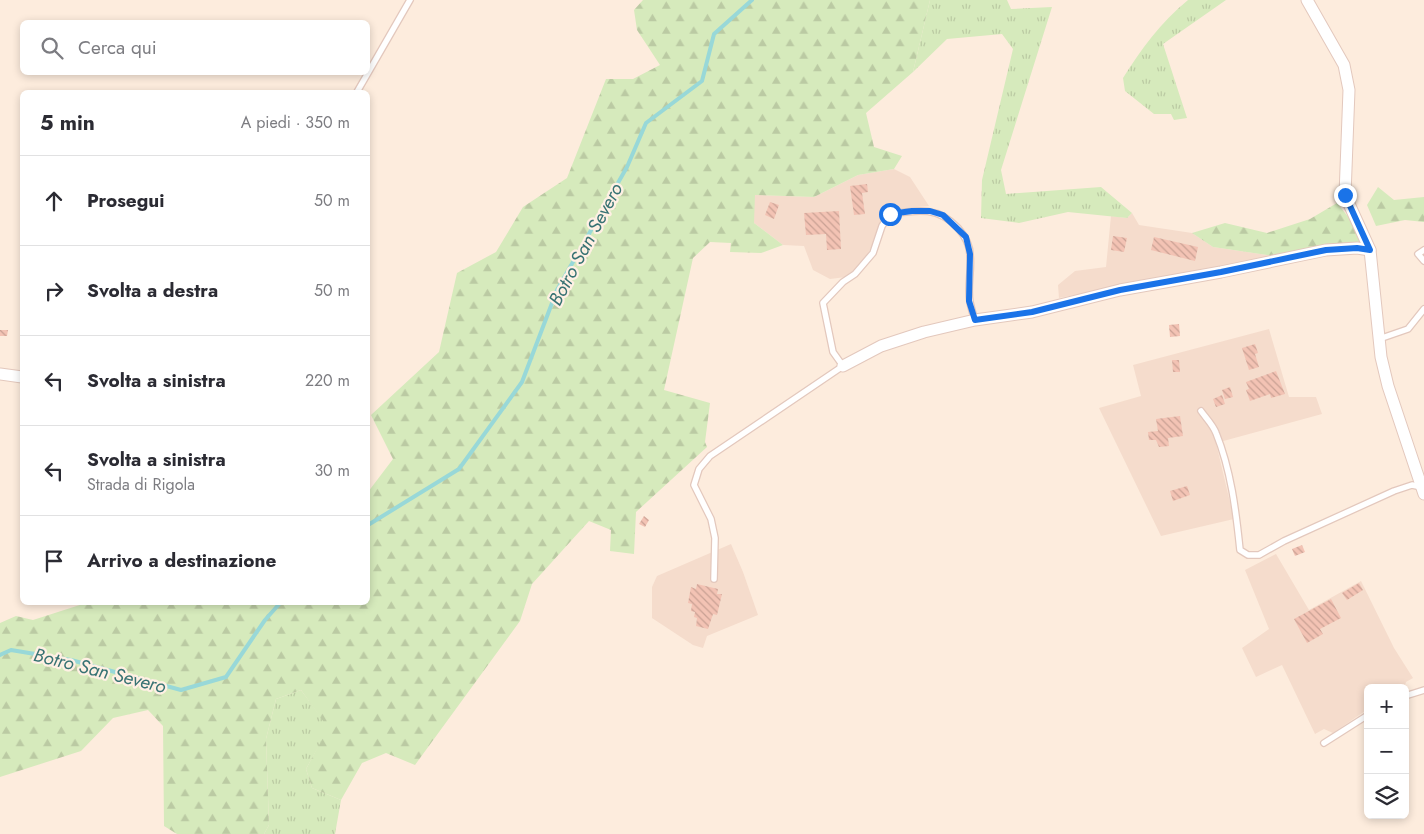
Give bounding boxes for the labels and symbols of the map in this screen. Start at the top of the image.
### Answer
water label: Botro San Severo [542,178,629,310]
route end [1334,184,1357,207]
route start [879,203,902,226]
water label: Botro San Severo [31,641,169,700]

